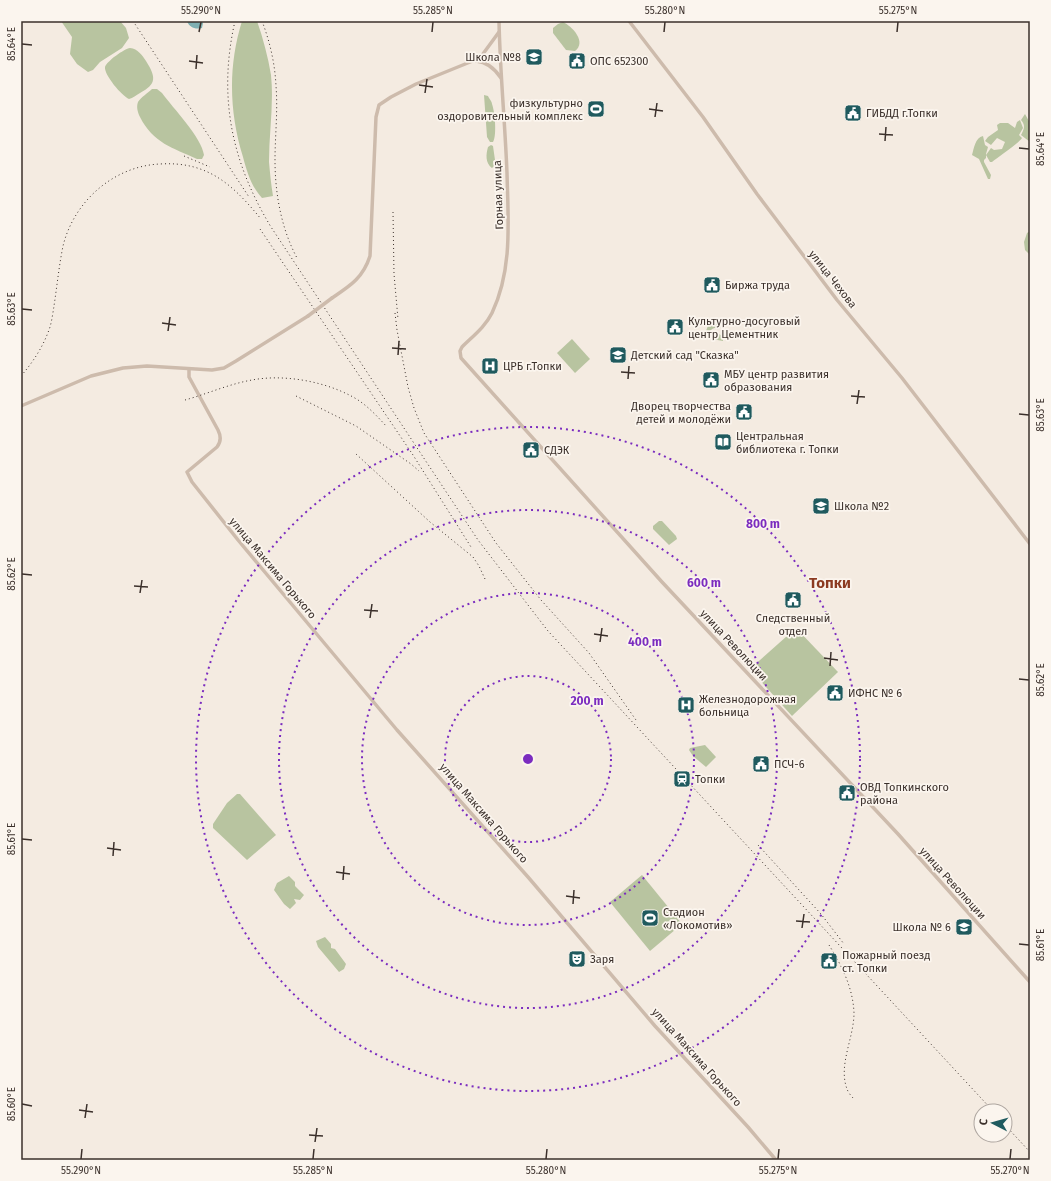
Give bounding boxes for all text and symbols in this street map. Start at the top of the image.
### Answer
text: 55.290°N [181,5,221,17]
text: 55.285°N [413,5,453,17]
text: 55.280°N [645,5,685,17]
text: 55.275°N [879,5,917,17]
text: 85.64°E [6,27,18,61]
school or university icon: Школа №8 [524,47,544,67]
place label: Школа №8 [465,51,521,64]
public building icon: ОПС 652300 [567,51,587,71]
place label: ОПС 652300 [590,55,648,68]
place label: физкультурно оздоровительный комплекс [437,97,583,123]
sports icon: физкультурно оздоровительный комплекс [586,99,606,119]
public building icon: ГИБДД г.Топки [843,103,863,123]
place label: ГИБДД г.Топки [866,107,938,120]
text: 85.64°E [1035,132,1047,166]
street label: Горная улица [491,160,506,230]
street label: улица Чехова [806,248,859,311]
public building icon: Биржа труда [702,275,722,295]
place label: Биржа труда [725,279,790,292]
text: 85.63°E [6,292,18,326]
place label: Культурно-досуговый центр Цементник [688,315,800,341]
public building icon: Культурно-досуговый центр Цементник [665,317,685,337]
school or university icon: Детский сад "Сказка" [608,345,628,365]
place label: Детский сад "Сказка" [630,349,739,362]
hospital icon: ЦРБ г.Топки [480,356,500,376]
place label: ЦРБ г.Топки [503,360,562,373]
place label: МБУ центр развития образования [724,368,829,394]
public building icon: МБУ центр развития образования [701,370,721,390]
text: 85.63°E [1035,398,1047,432]
place label: Дворец творчества детей и молодёжи [630,400,731,426]
public building icon: Дворец творчества детей и молодёжи [734,402,754,422]
place label: Центральная библиотека г. Топки [736,430,839,456]
library icon: Центральная библиотека г. Топки [713,432,733,452]
public building icon: СДЭК [521,440,541,460]
place label: СДЭК [544,444,570,457]
school or university icon: Школа №2 [811,496,831,516]
place label: Школа №2 [834,500,889,513]
street label: улица Максима Горького [227,515,319,621]
text: 800 m [746,517,780,531]
text: 85.62°E [6,557,18,591]
district label: Топки [809,574,851,592]
text: 600 m [687,576,721,590]
public building icon: Следственный отдел [783,590,803,610]
street label: улица Революции [697,607,770,684]
place label: Следственный отдел [756,612,830,638]
text: 400 m [628,635,662,649]
text: 85.62°E [1035,663,1047,697]
public building icon: ИФНС № 6 [825,683,845,703]
place label: ИФНС № 6 [848,687,902,700]
place label: Железнодорожная больница [699,693,796,719]
text: 200 m [570,694,604,708]
hospital icon: Железнодорожная больница [676,695,696,715]
centre of rings [521,752,535,766]
public building icon: ПСЧ-6 [751,754,771,774]
place label: ПСЧ-6 [774,758,805,771]
street label: улица Максима Горького [437,761,530,866]
station icon: Топки [672,769,692,789]
place label: Топки [695,773,725,786]
place label: ОВД Топкинского района [860,781,949,807]
public building icon: ОВД Топкинского района [837,783,857,803]
text: 85.61°E [6,823,18,855]
street label: улица Революции [917,845,988,922]
place label: Стадион «Локомотив» [663,906,733,932]
sports icon: Стадион «Локомотив» [640,908,660,928]
school or university icon: Школа № 6 [954,917,974,937]
place label: Школа № 6 [893,921,951,934]
text: 85.61°E [1035,929,1047,961]
theatre icon: Заря [567,949,587,969]
place label: Пожарный поезд ст. Топки [842,949,930,975]
public building icon: Пожарный поезд ст. Топки [819,951,839,971]
place label: Заря [590,953,614,966]
street label: улица Максима Горького [649,1005,744,1109]
text: 85.60°E [6,1087,18,1121]
north arrow [973,1103,1013,1143]
text: С [977,1118,990,1126]
text: 55.290°N [61,1165,101,1177]
text: 55.285°N [293,1165,333,1177]
text: 55.280°N [526,1165,566,1177]
text: 55.275°N [759,1165,797,1177]
text: 55.270°N [990,1165,1030,1177]

